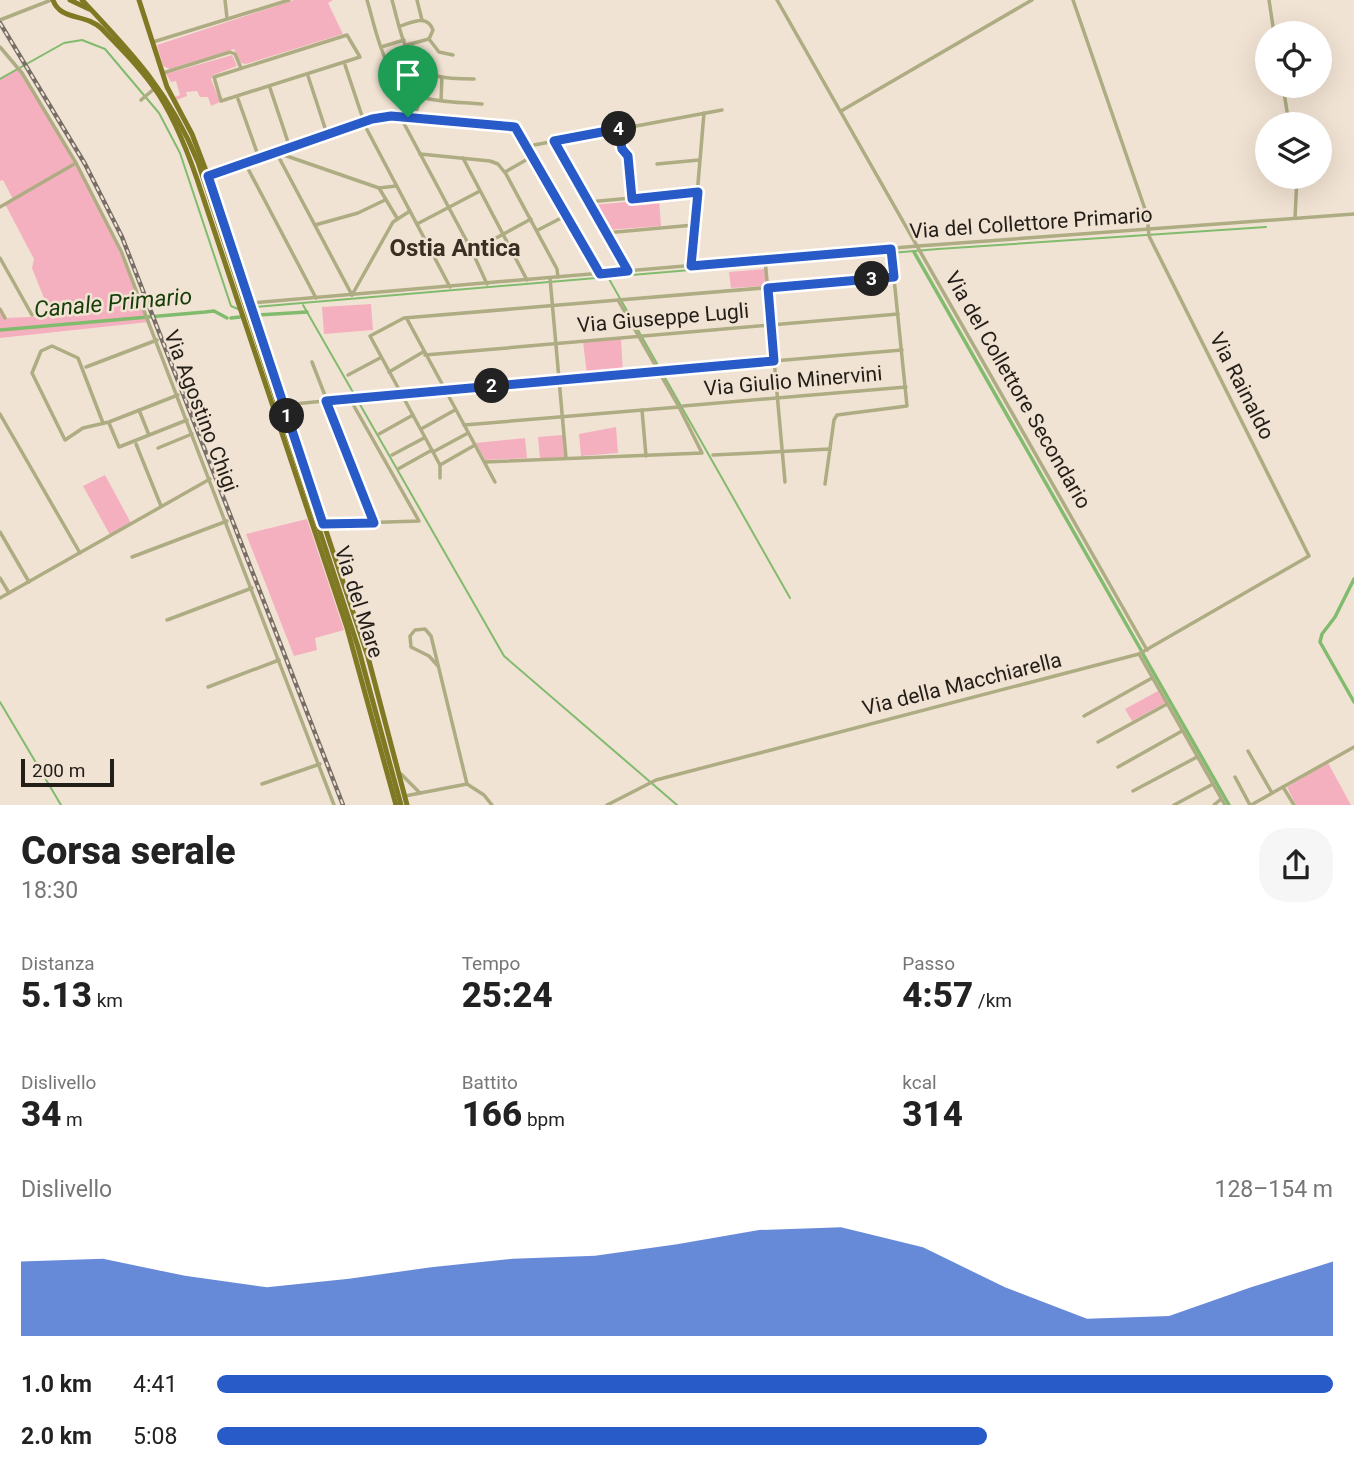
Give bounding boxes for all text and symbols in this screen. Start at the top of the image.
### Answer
map controls [1255,21,1332,189]
button: locate [1255,21,1332,98]
pin [378,45,438,117]
icon: arrive [389,56,427,94]
pin: 4 [602,111,636,146]
button: layers [1255,112,1332,189]
text: 4 [613,117,624,140]
street label: Via del Collettore Primario [909,203,1153,243]
district label: Ostia Antica [389,234,521,262]
pin: 3 [854,262,890,296]
text: 3 [866,267,877,290]
street label: Via del Collettore Secondario [940,267,1096,513]
water label: Canale Primario [33,283,193,323]
street label: Via Giuseppe Lugli [576,299,750,337]
street label: Via Agostino Chigi [159,327,243,495]
street label: Via Rainaldo [1205,329,1279,443]
street label: Via Giulio Minervini [703,361,883,401]
pin: 2 [475,368,510,404]
text: 2 [486,374,497,397]
pin: 1 [270,398,304,434]
text: 1 [281,404,292,427]
street label: Via del Mare [330,543,388,661]
street label: Via della Macchiarella [860,648,1064,720]
scale bar [21,756,114,788]
text: 200 m [32,759,85,782]
button: share [1259,828,1333,902]
text: Corsa serale [21,829,236,873]
text: 18:30 [21,877,78,904]
text: Distanza [21,952,95,975]
text: Tempo [462,952,520,975]
text: Passo [902,952,955,975]
text: 5.13 [21,975,92,1016]
text: 25:24 [462,975,553,1016]
text: 4:57 [902,975,973,1016]
text: km [92,989,123,1012]
text: /km [973,989,1012,1012]
text: Dislivello [21,1071,96,1094]
text: Battito [462,1071,518,1094]
text: kcal [902,1071,937,1094]
text: 34 [21,1094,61,1135]
text: 166 [462,1094,522,1135]
text: 314 [902,1094,963,1135]
text: m [61,1108,83,1131]
text: bpm [522,1108,565,1131]
text: Dislivello [21,1176,112,1203]
text: 128–154 m [1214,1176,1333,1203]
text: 1.0 km [21,1371,92,1398]
text: 4:41 [133,1371,177,1398]
text: 2.0 km [21,1423,92,1450]
text: 5:08 [133,1423,177,1450]

